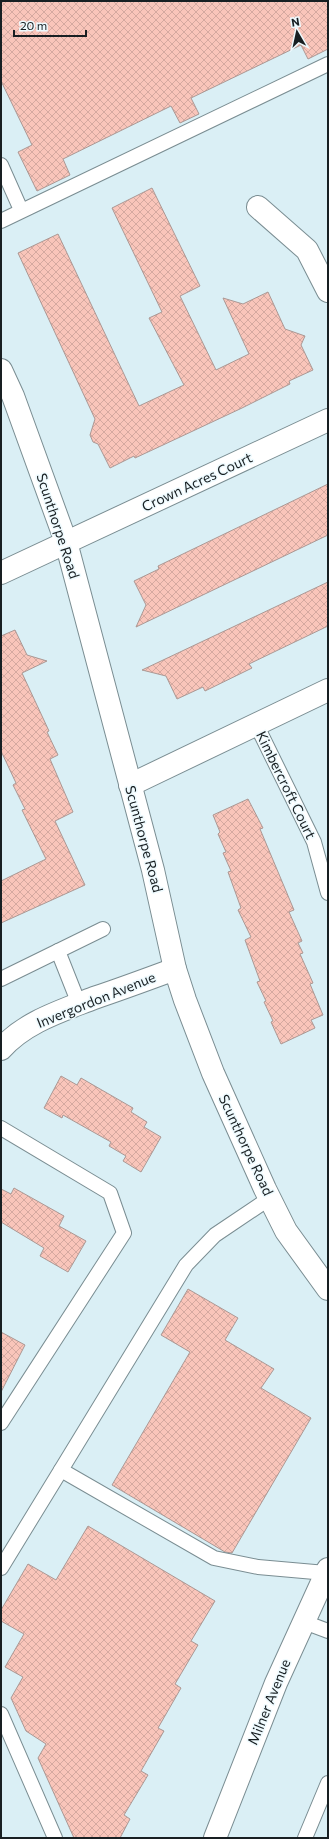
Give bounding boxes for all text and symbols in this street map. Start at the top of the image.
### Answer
scale bar [14,12,86,38]
north arrow [277,12,317,52]
text: N [290,15,300,29]
text: 20 m [20,18,47,32]
street label: Crown Acres Court [139,448,255,515]
street label: Scunthorpe Road [33,471,84,581]
street label: Kimbercroft Court [253,728,320,842]
street label: Scunthorpe Road [122,784,167,894]
street label: Invergordon Avenue [34,968,158,1031]
street label: Scunthorpe Road [216,1091,277,1198]
street label: Milner Avenue [244,1656,293,1747]

